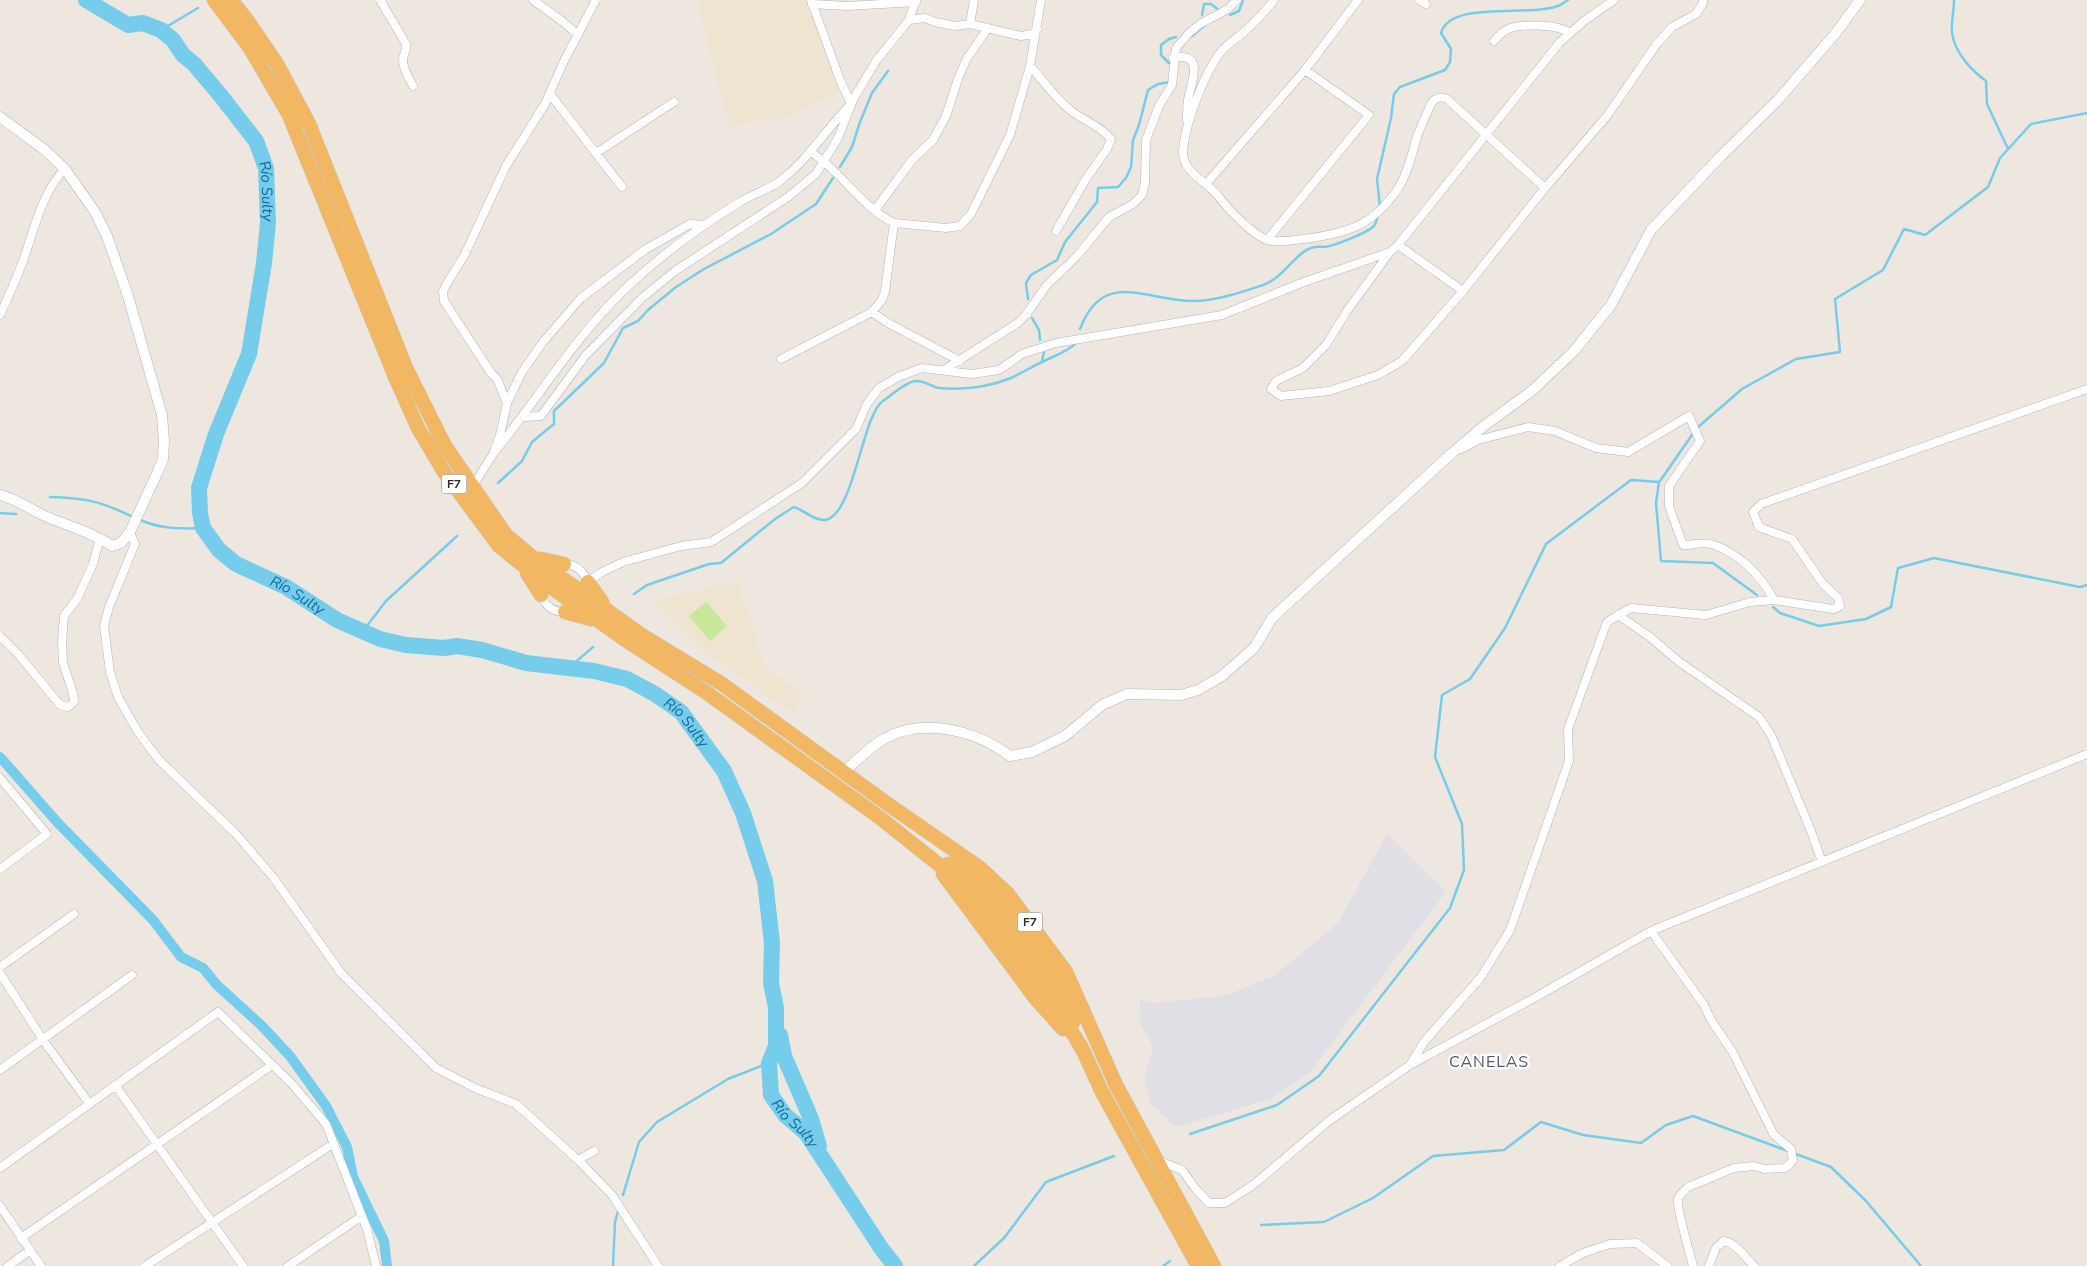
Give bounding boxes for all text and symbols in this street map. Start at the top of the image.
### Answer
water label: Río Sulty [254,158,278,223]
road number: F7 [442,474,466,494]
water label: Río Sulty [267,571,330,620]
water label: Río Sulty [660,693,714,753]
road number: F7 [1018,912,1042,932]
district label: CANELAS [1449,1051,1529,1073]
water label: Río Sulty [767,1095,824,1153]

